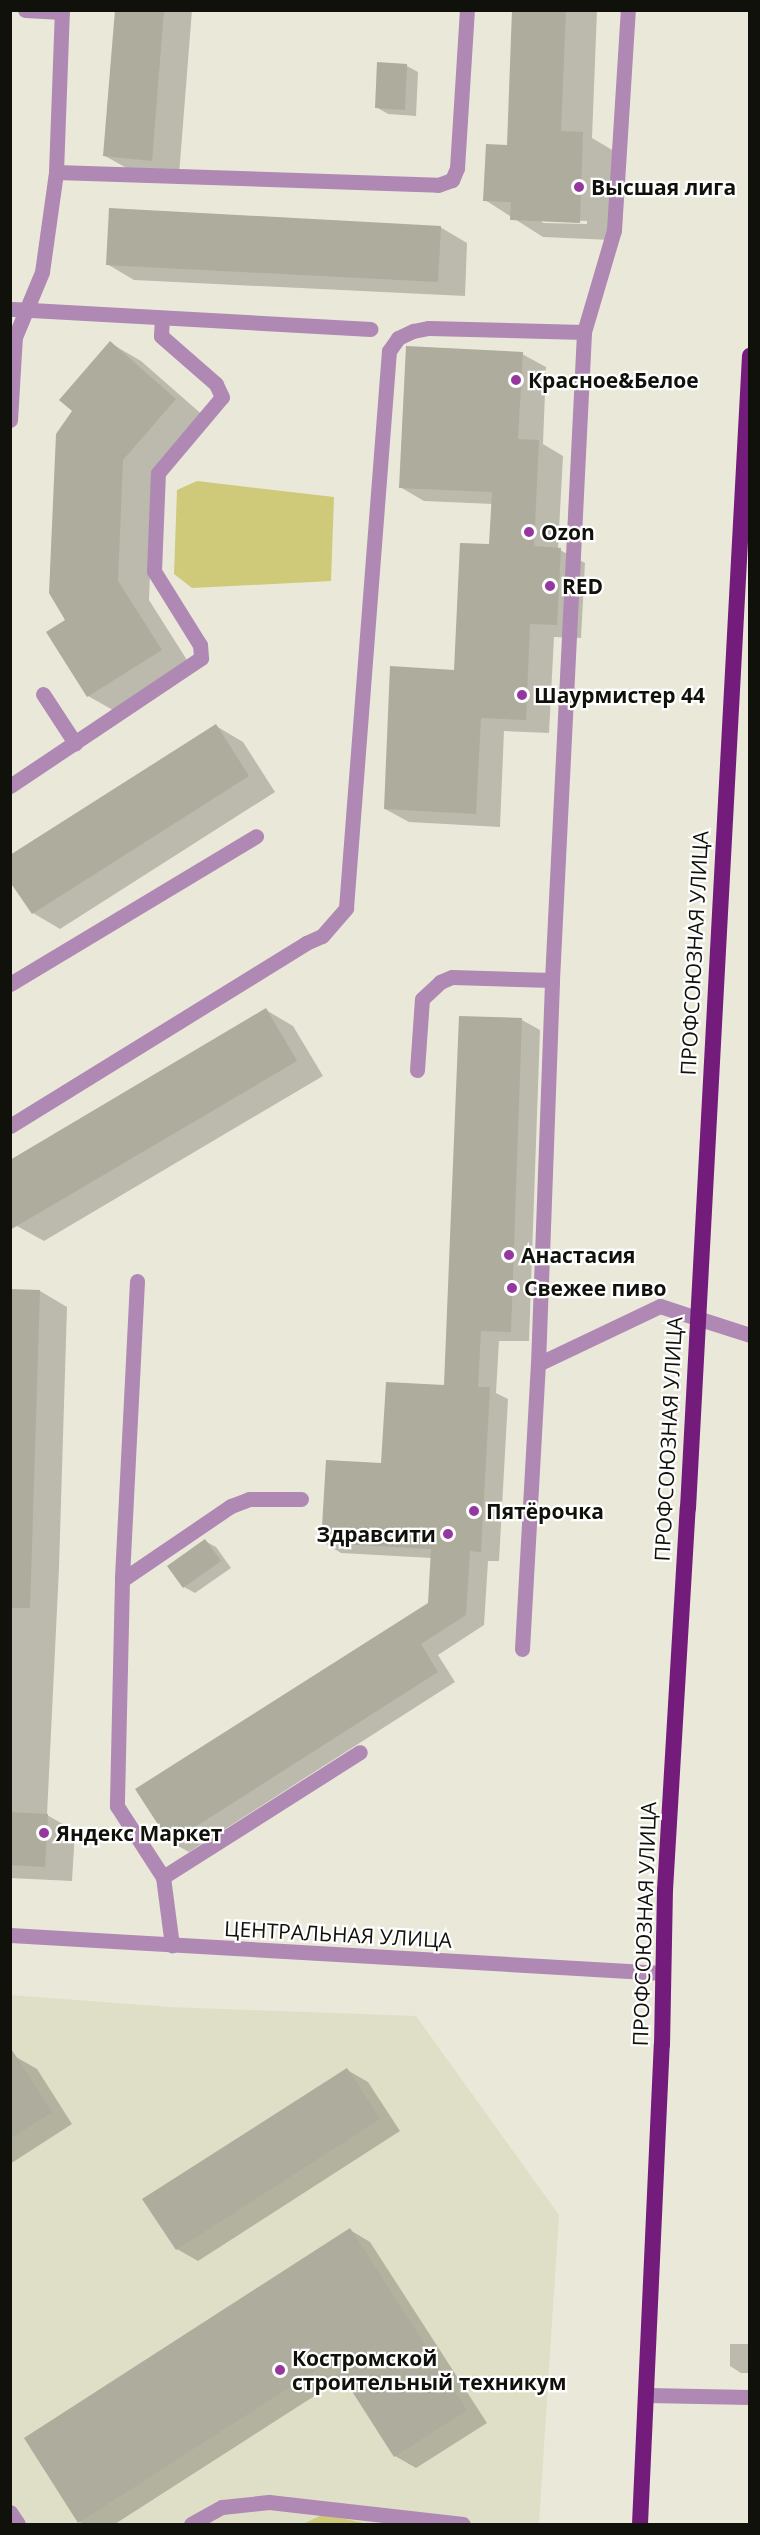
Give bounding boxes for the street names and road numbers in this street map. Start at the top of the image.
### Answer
street label: ПРОФСОЮЗНАЯ УЛИЦА [675,830,713,1076]
street label: ПРОФСОЮЗНАЯ УЛИЦА [649,1316,687,1562]
street label: ПРОФСОЮЗНАЯ УЛИЦА [627,1801,661,2047]
street label: ЦЕНТРАЛЬНАЯ УЛИЦА [223,1915,453,1953]

